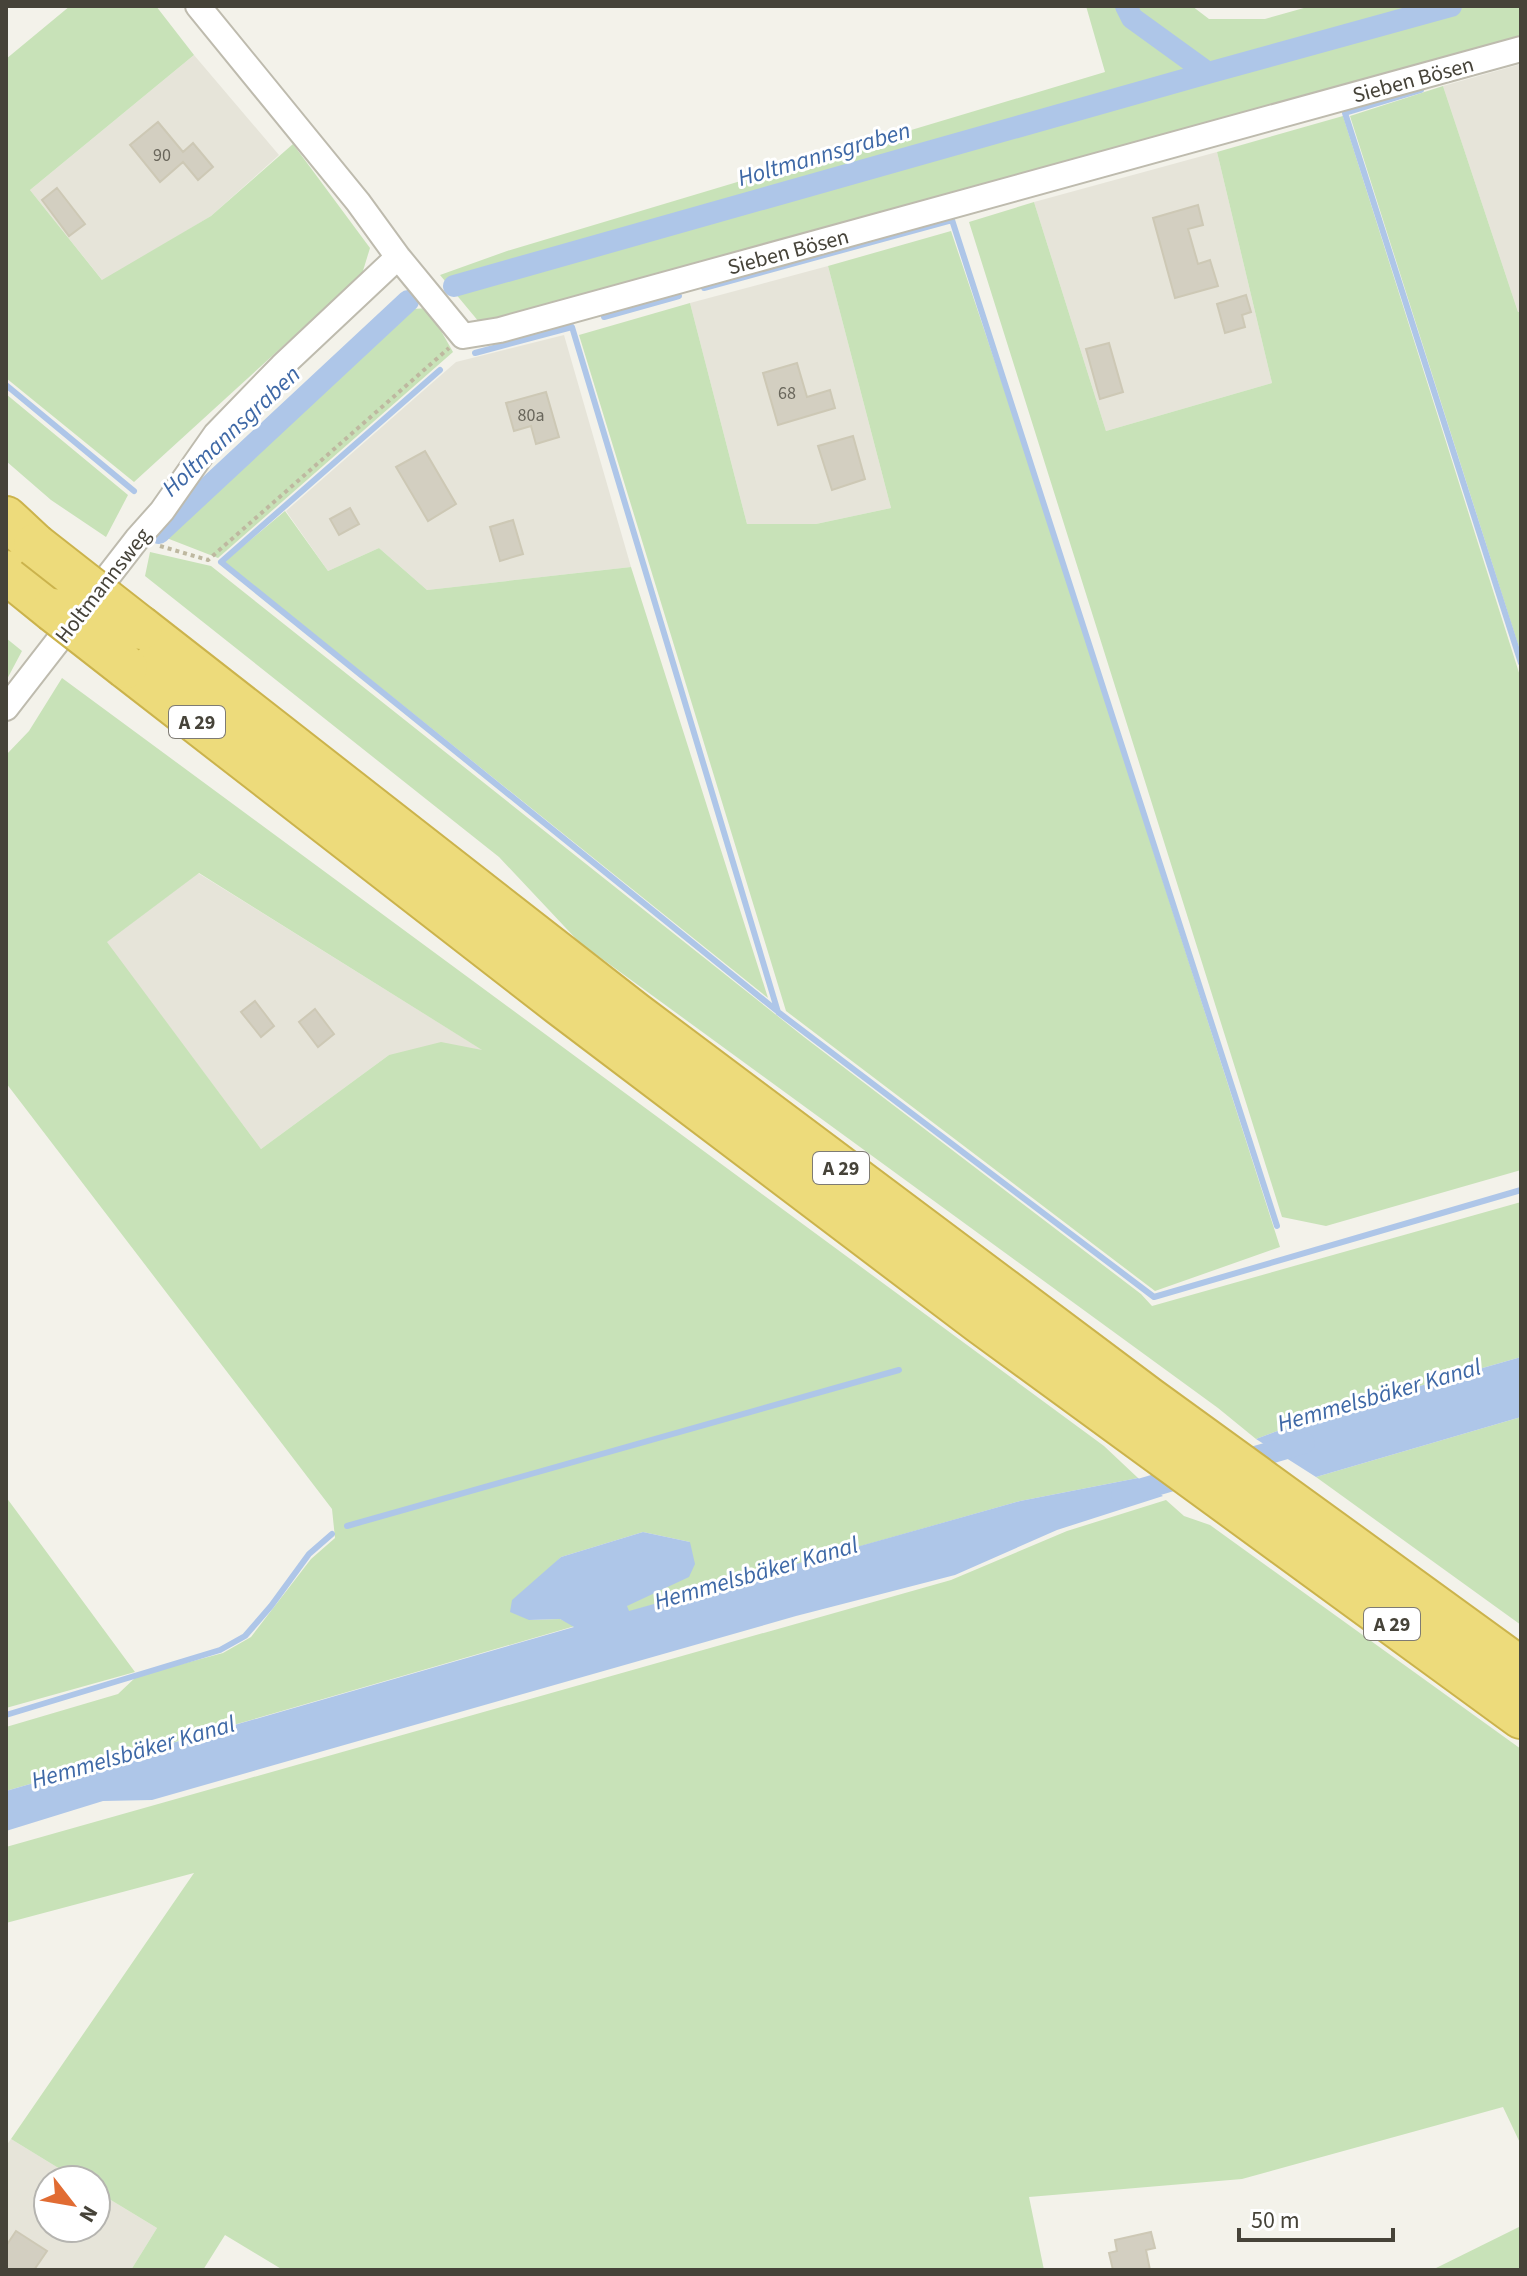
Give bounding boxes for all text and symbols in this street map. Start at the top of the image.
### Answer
street label: Sieben Bösen [1349,48,1478,112]
water label: Holtmannsgraben [734,113,915,196]
house number: 90 [153,143,171,168]
street label: Sieben Bösen [724,220,853,284]
water label: Holtmannsgraben [154,358,309,505]
house number: 68 [778,381,796,406]
house number: 80a [518,403,544,428]
street label: Holtmannsweg [47,521,158,650]
road number: A 29 [169,706,225,738]
road number: A 29 [813,1152,869,1184]
water label: Hemmelsbäker Kanal [1273,1350,1485,1441]
water label: Hemmelsbäker Kanal [650,1528,862,1619]
road number: A 29 [1364,1608,1420,1640]
water label: Hemmelsbäker Kanal [27,1707,239,1798]
north arrow [32,2164,112,2244]
scale bar [1239,2192,1393,2242]
text: N [71,2199,106,2228]
text: 50 m [1251,2203,1300,2238]

